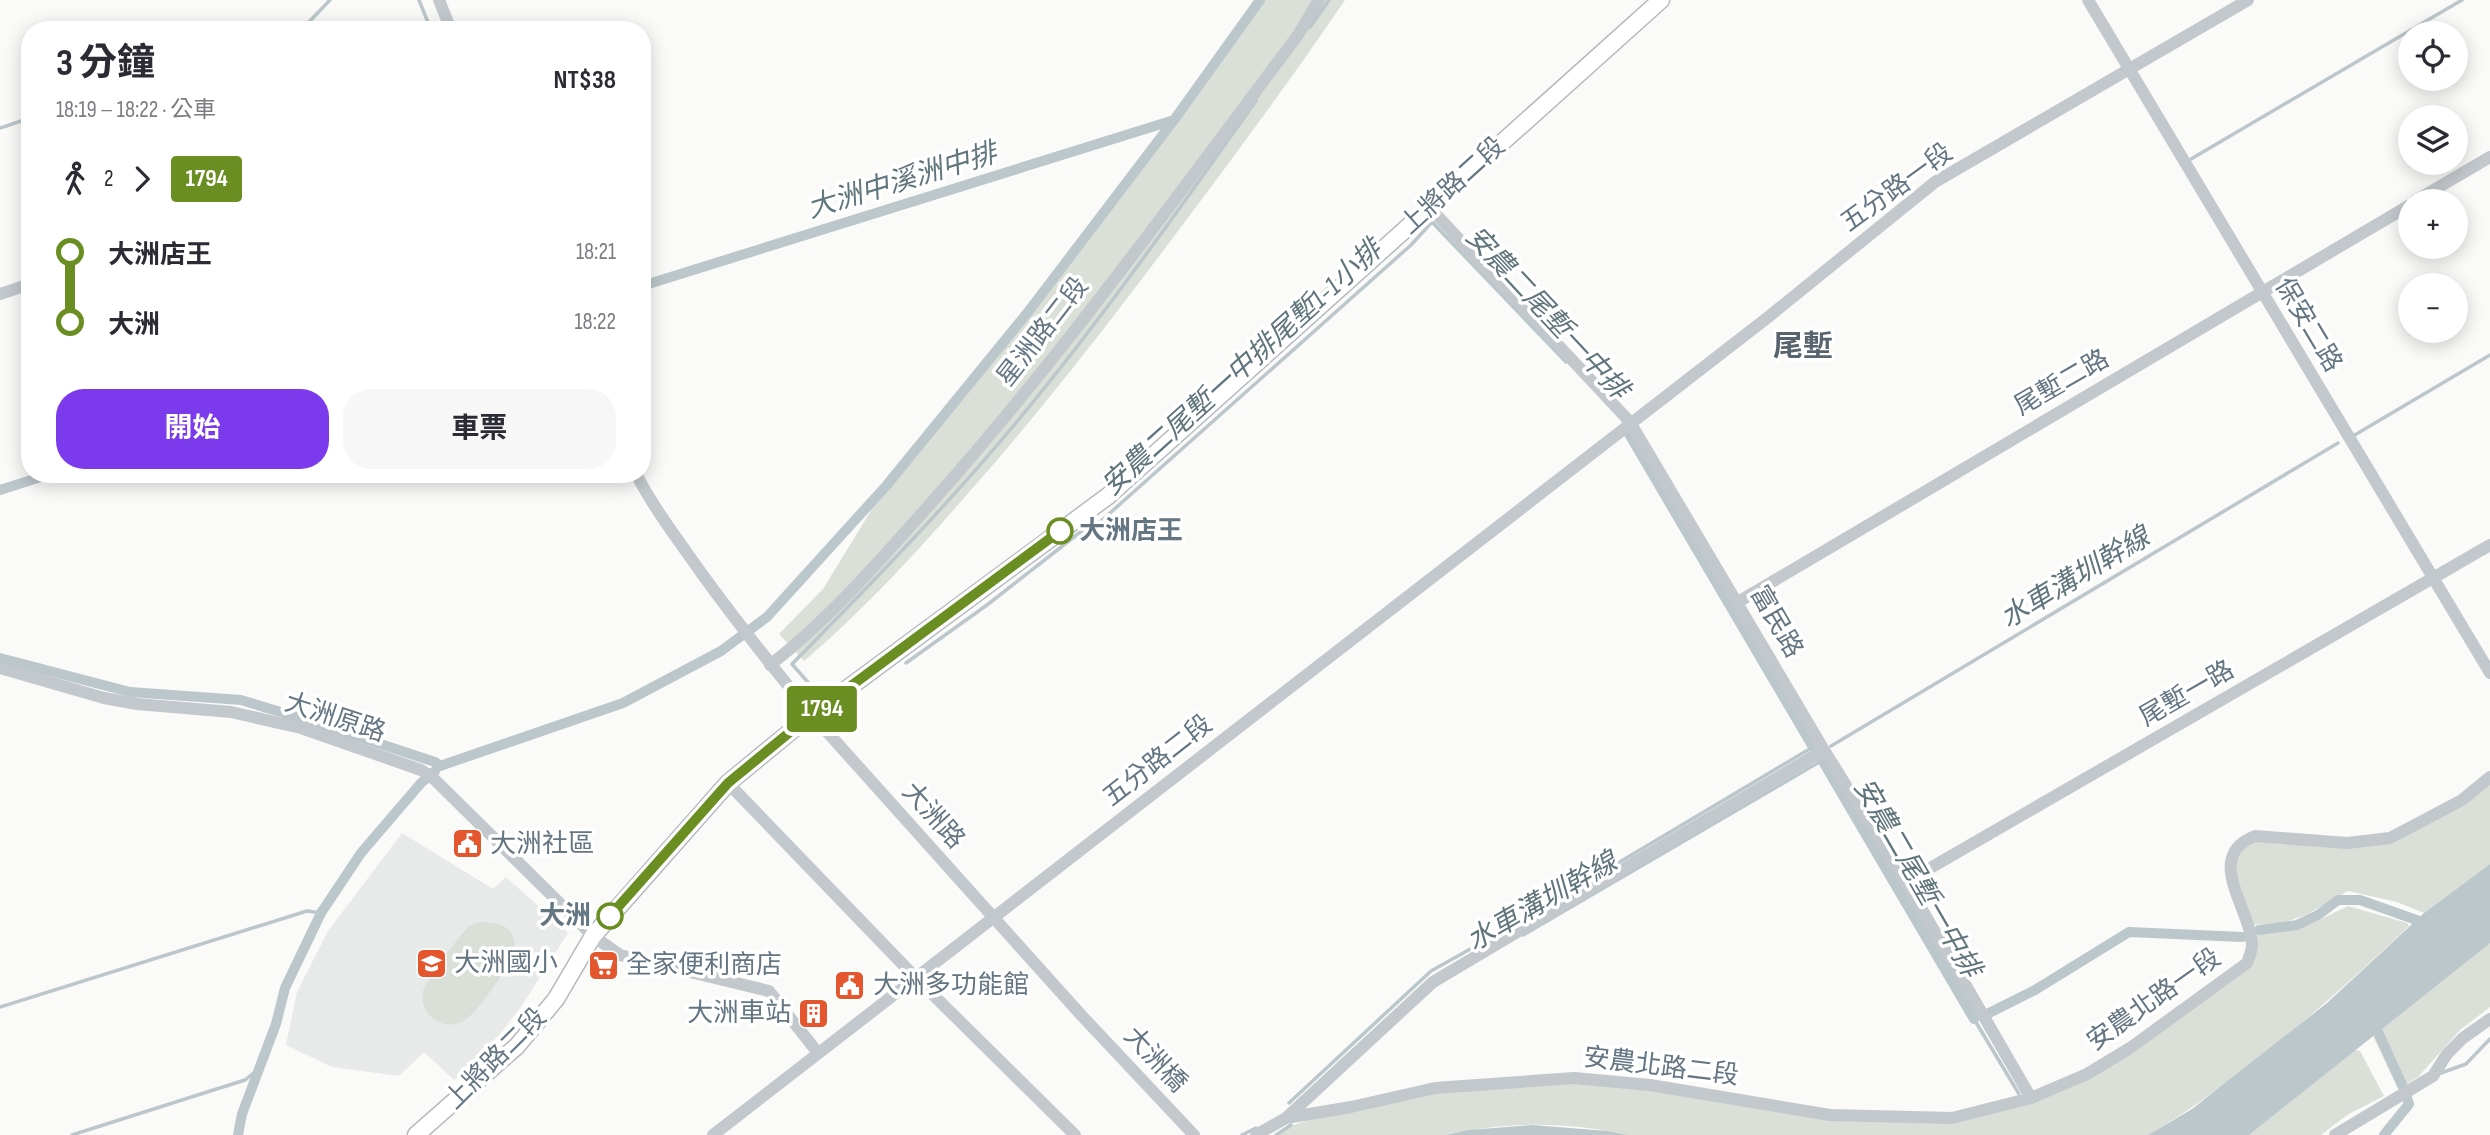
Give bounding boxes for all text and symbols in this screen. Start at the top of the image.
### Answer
map controls [2398,21,2468,343]
button: locate [2398,21,2468,91]
text: 3 分鐘 [56,41,155,86]
text: NT$38 [554,65,616,96]
text: 18:19 – 18:22 · 公車 [56,96,216,124]
button: layers [2398,105,2468,175]
street label: 上將路二段 [1394,131,1512,241]
water label: 大洲中溪洲中排 [803,135,1004,225]
street label: 五分路一段 [1835,137,1959,239]
icon: walk [56,160,94,198]
icon: forward [123,160,161,198]
text: 1794 [185,164,228,193]
text: 2 [104,165,113,193]
button: + [2398,189,2468,259]
water label: 安農二尾塹一中排 [1459,220,1638,409]
water label: 安農二尾塹一中排尾塹1-1小排 [1095,231,1392,502]
text: 18:21 [576,238,616,266]
text: 大洲店王 [108,240,212,271]
street label: 星洲路二段 [991,271,1095,393]
street label: 保安二路 [2268,272,2348,378]
button: − [2398,273,2468,343]
text: 18:22 [575,308,616,336]
text: 大洲 [108,310,160,341]
district label: 尾塹 [1773,329,1833,365]
street label: 尾塹二路 [2009,344,2115,422]
button: 開始 [56,389,329,469]
button: 車票 [343,389,616,469]
place label: 大洲店王 [1079,516,1183,547]
marker: 大洲店王 [1047,518,1073,544]
water label: 水車溝圳幹線 [1994,519,2158,635]
street label: 富民路 [1743,580,1809,664]
street label: 尾塹一路 [2134,655,2240,733]
line badge: 1794 [773,686,871,732]
street label: 大洲原路 [281,687,389,749]
text: 1794 [801,694,843,723]
street label: 五分路二段 [1097,709,1219,813]
water label: 安農二尾塹一中排 [1847,773,1989,987]
street label: 大洲路 [895,777,971,855]
public building icon: 大洲社區 [450,827,484,861]
place label: 大洲社區 [490,829,594,860]
water label: 水車溝圳幹線 [1461,844,1626,958]
place label: 大洲 [539,901,591,932]
marker: 大洲 [597,903,623,929]
street label: 安農北路一段 [2081,943,2227,1057]
school or university icon: 大洲國小 [414,946,448,980]
place label: 大洲國小 [454,948,558,979]
supermarket icon: 全家便利商店 [586,948,620,982]
place label: 全家便利商店 [626,950,782,981]
public building icon: 大洲多功能館 [833,968,867,1002]
place label: 大洲多功能館 [873,970,1029,1001]
building icon: 大洲車站 [797,996,831,1030]
place label: 大洲車站 [687,998,791,1029]
street label: 上將路二段 [439,1002,553,1116]
street label: 大洲橋 [1117,1021,1193,1099]
street label: 安農北路二段 [1582,1042,1740,1092]

